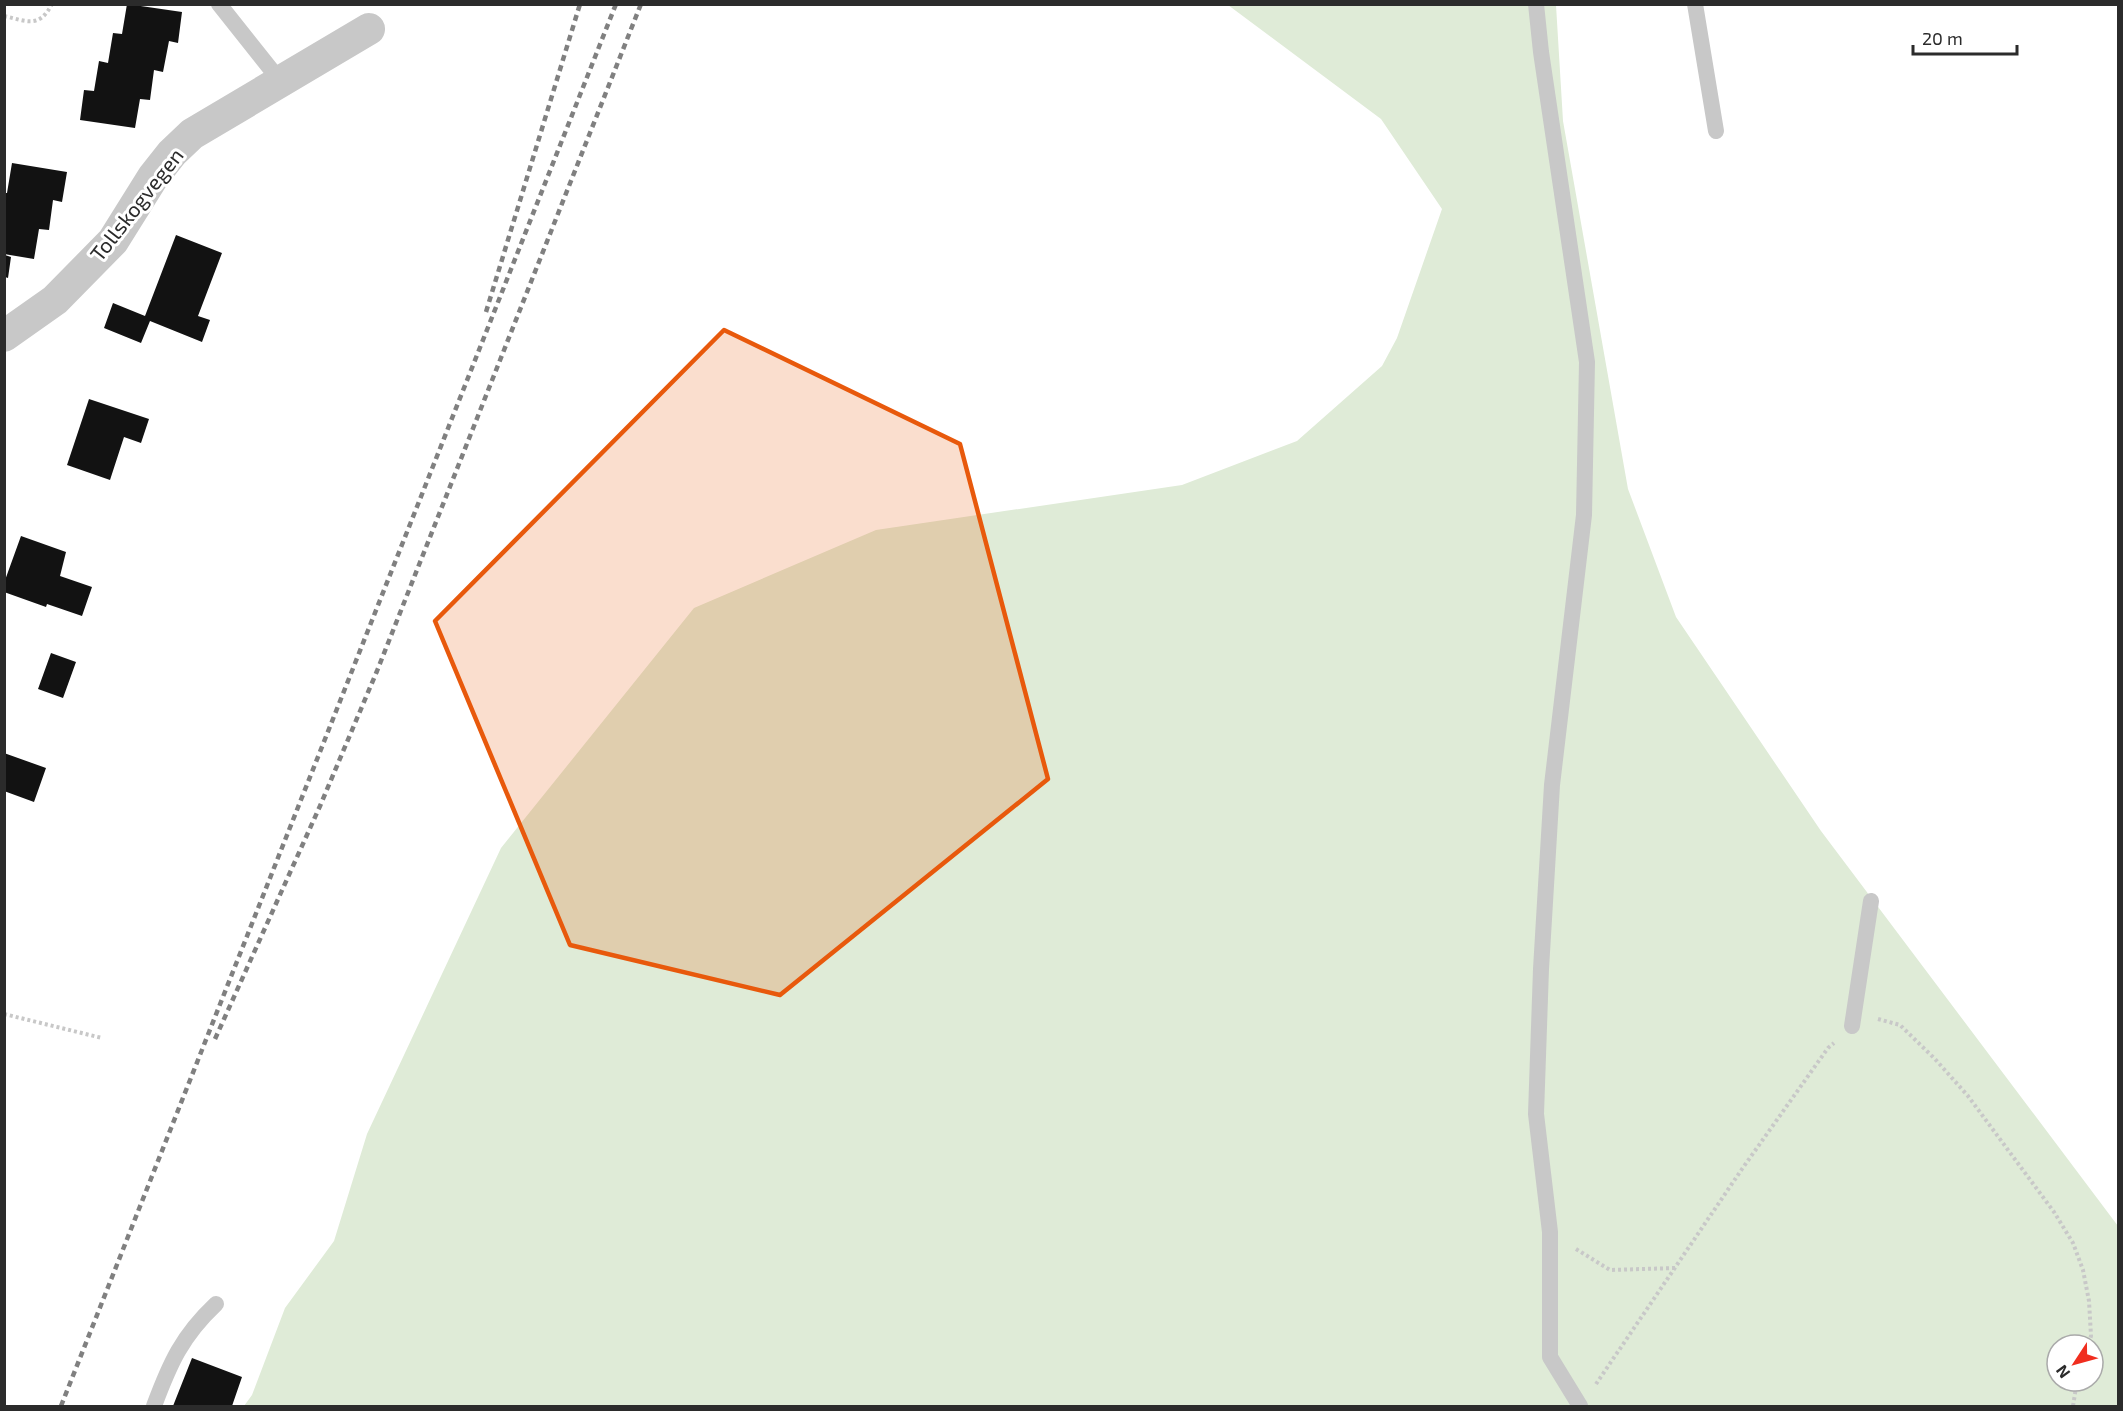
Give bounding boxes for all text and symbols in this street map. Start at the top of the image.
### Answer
scale bar [1913,18,2016,56]
text: 20 m [1922,27,1963,49]
street label: Tollskogvegen [84,143,188,265]
north arrow [2045,1333,2105,1393]
text: N [2051,1362,2074,1382]

